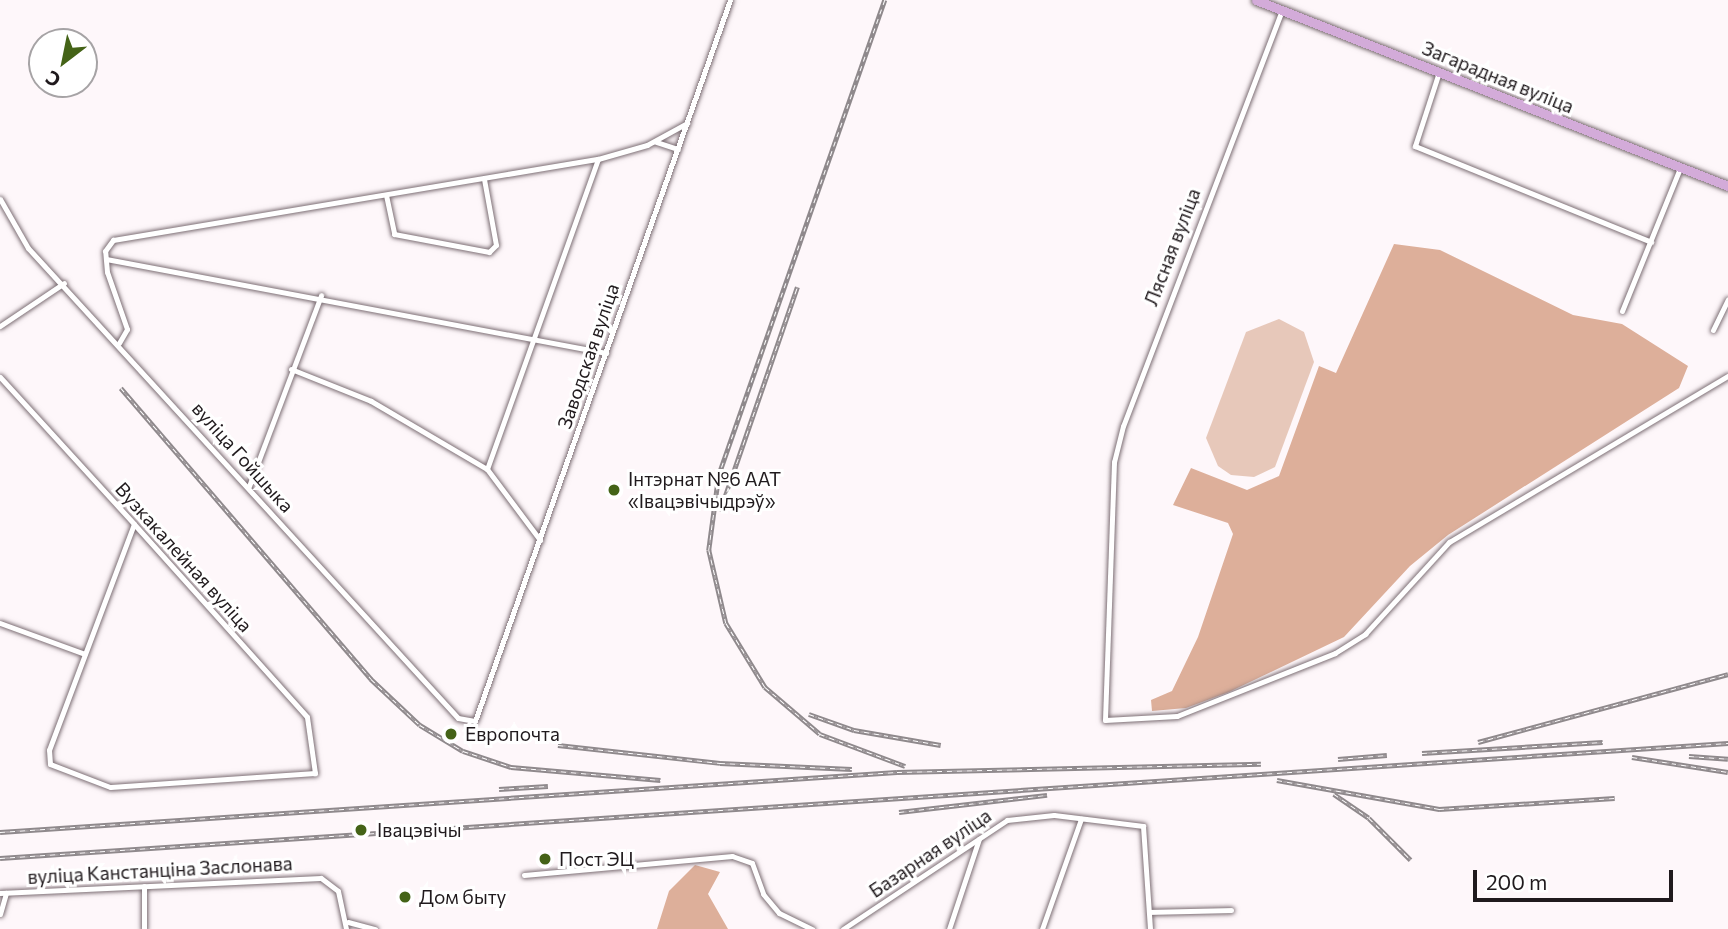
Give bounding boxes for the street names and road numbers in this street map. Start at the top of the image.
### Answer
street label: Загарадная вуліца [1419,36,1577,118]
street label: Лясная вуліца [1139,185,1205,309]
street label: Заводская вуліца [552,280,624,432]
street label: вуліца Гойшыка [187,397,299,517]
street label: Вузкакалейная вуліца [111,478,257,636]
street label: Базарная вуліца [865,804,995,902]
street label: вуліца Канстанціна Заслонава [27,852,293,888]

